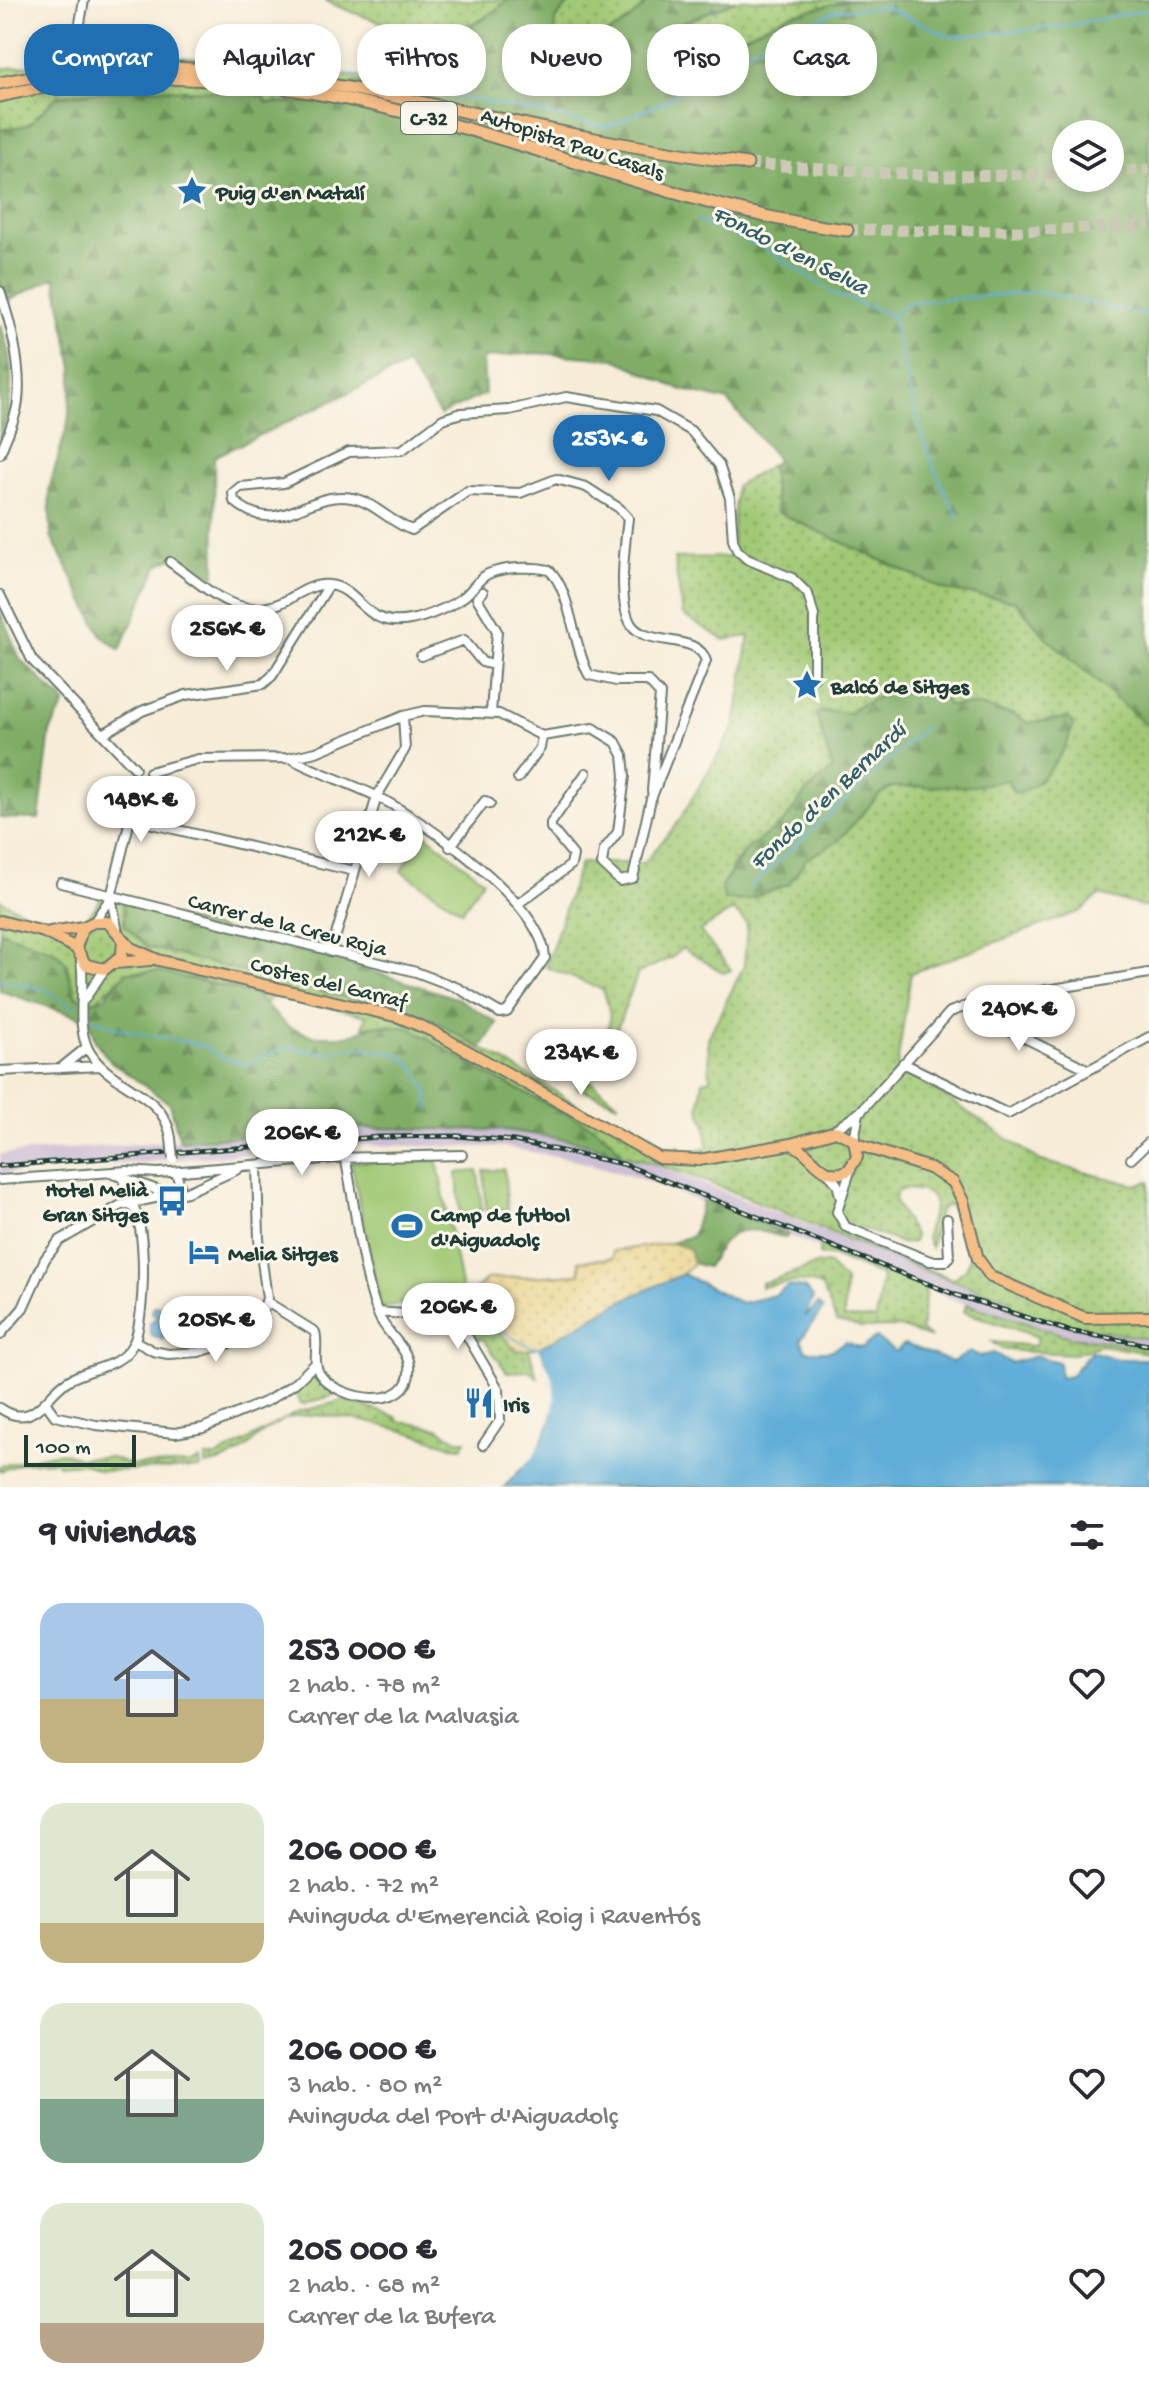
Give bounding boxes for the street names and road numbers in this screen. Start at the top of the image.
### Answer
road number: C-32 [401,102,457,134]
street label: Autopista Pau Casals [477,104,667,188]
street label: Carrer de la Creu Roja [185,890,390,964]
street label: Costes del Garraf [247,953,411,1017]

